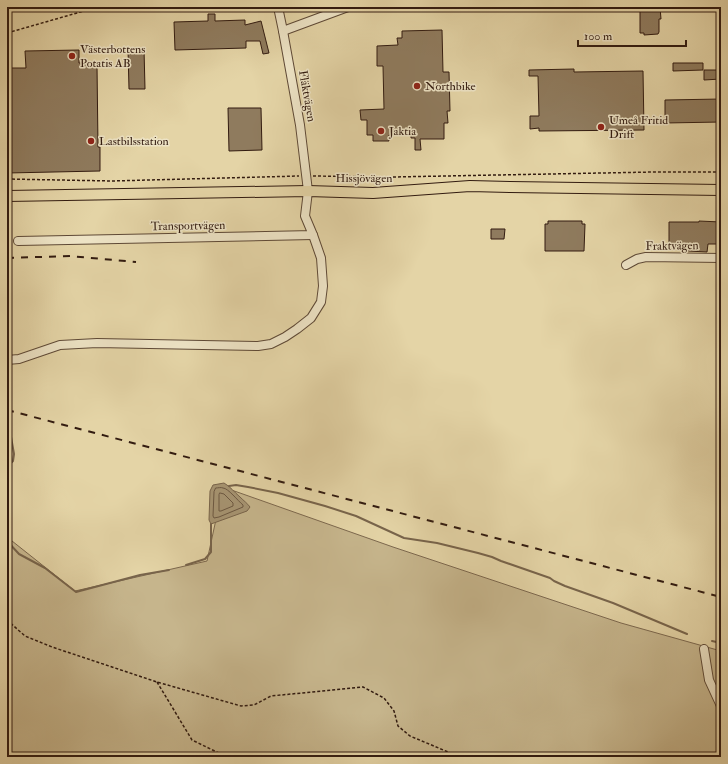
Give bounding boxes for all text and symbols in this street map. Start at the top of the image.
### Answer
scale bar [578,22,686,48]
text: 100 m [584,29,613,44]
place label: Västerbottens Potatis AB [80,42,145,71]
marker: Västerbottens Potatis AB [67,51,77,61]
street label: Fläktvägen [295,69,319,123]
place label: Northbike [425,79,475,94]
marker: Northbike [412,81,422,91]
place label: Umeå Fritid Drift [609,113,668,142]
marker: Umeå Fritid Drift [596,122,606,132]
place label: Jaktia [388,124,417,139]
marker: Jaktia [376,126,386,136]
place label: Lastbilsstation [99,134,169,149]
marker: Lastbilsstation [86,136,96,146]
street label: Hissjövägen [336,171,392,186]
street label: Transportvägen [151,218,225,234]
street label: Fraktvägen [645,238,699,254]

